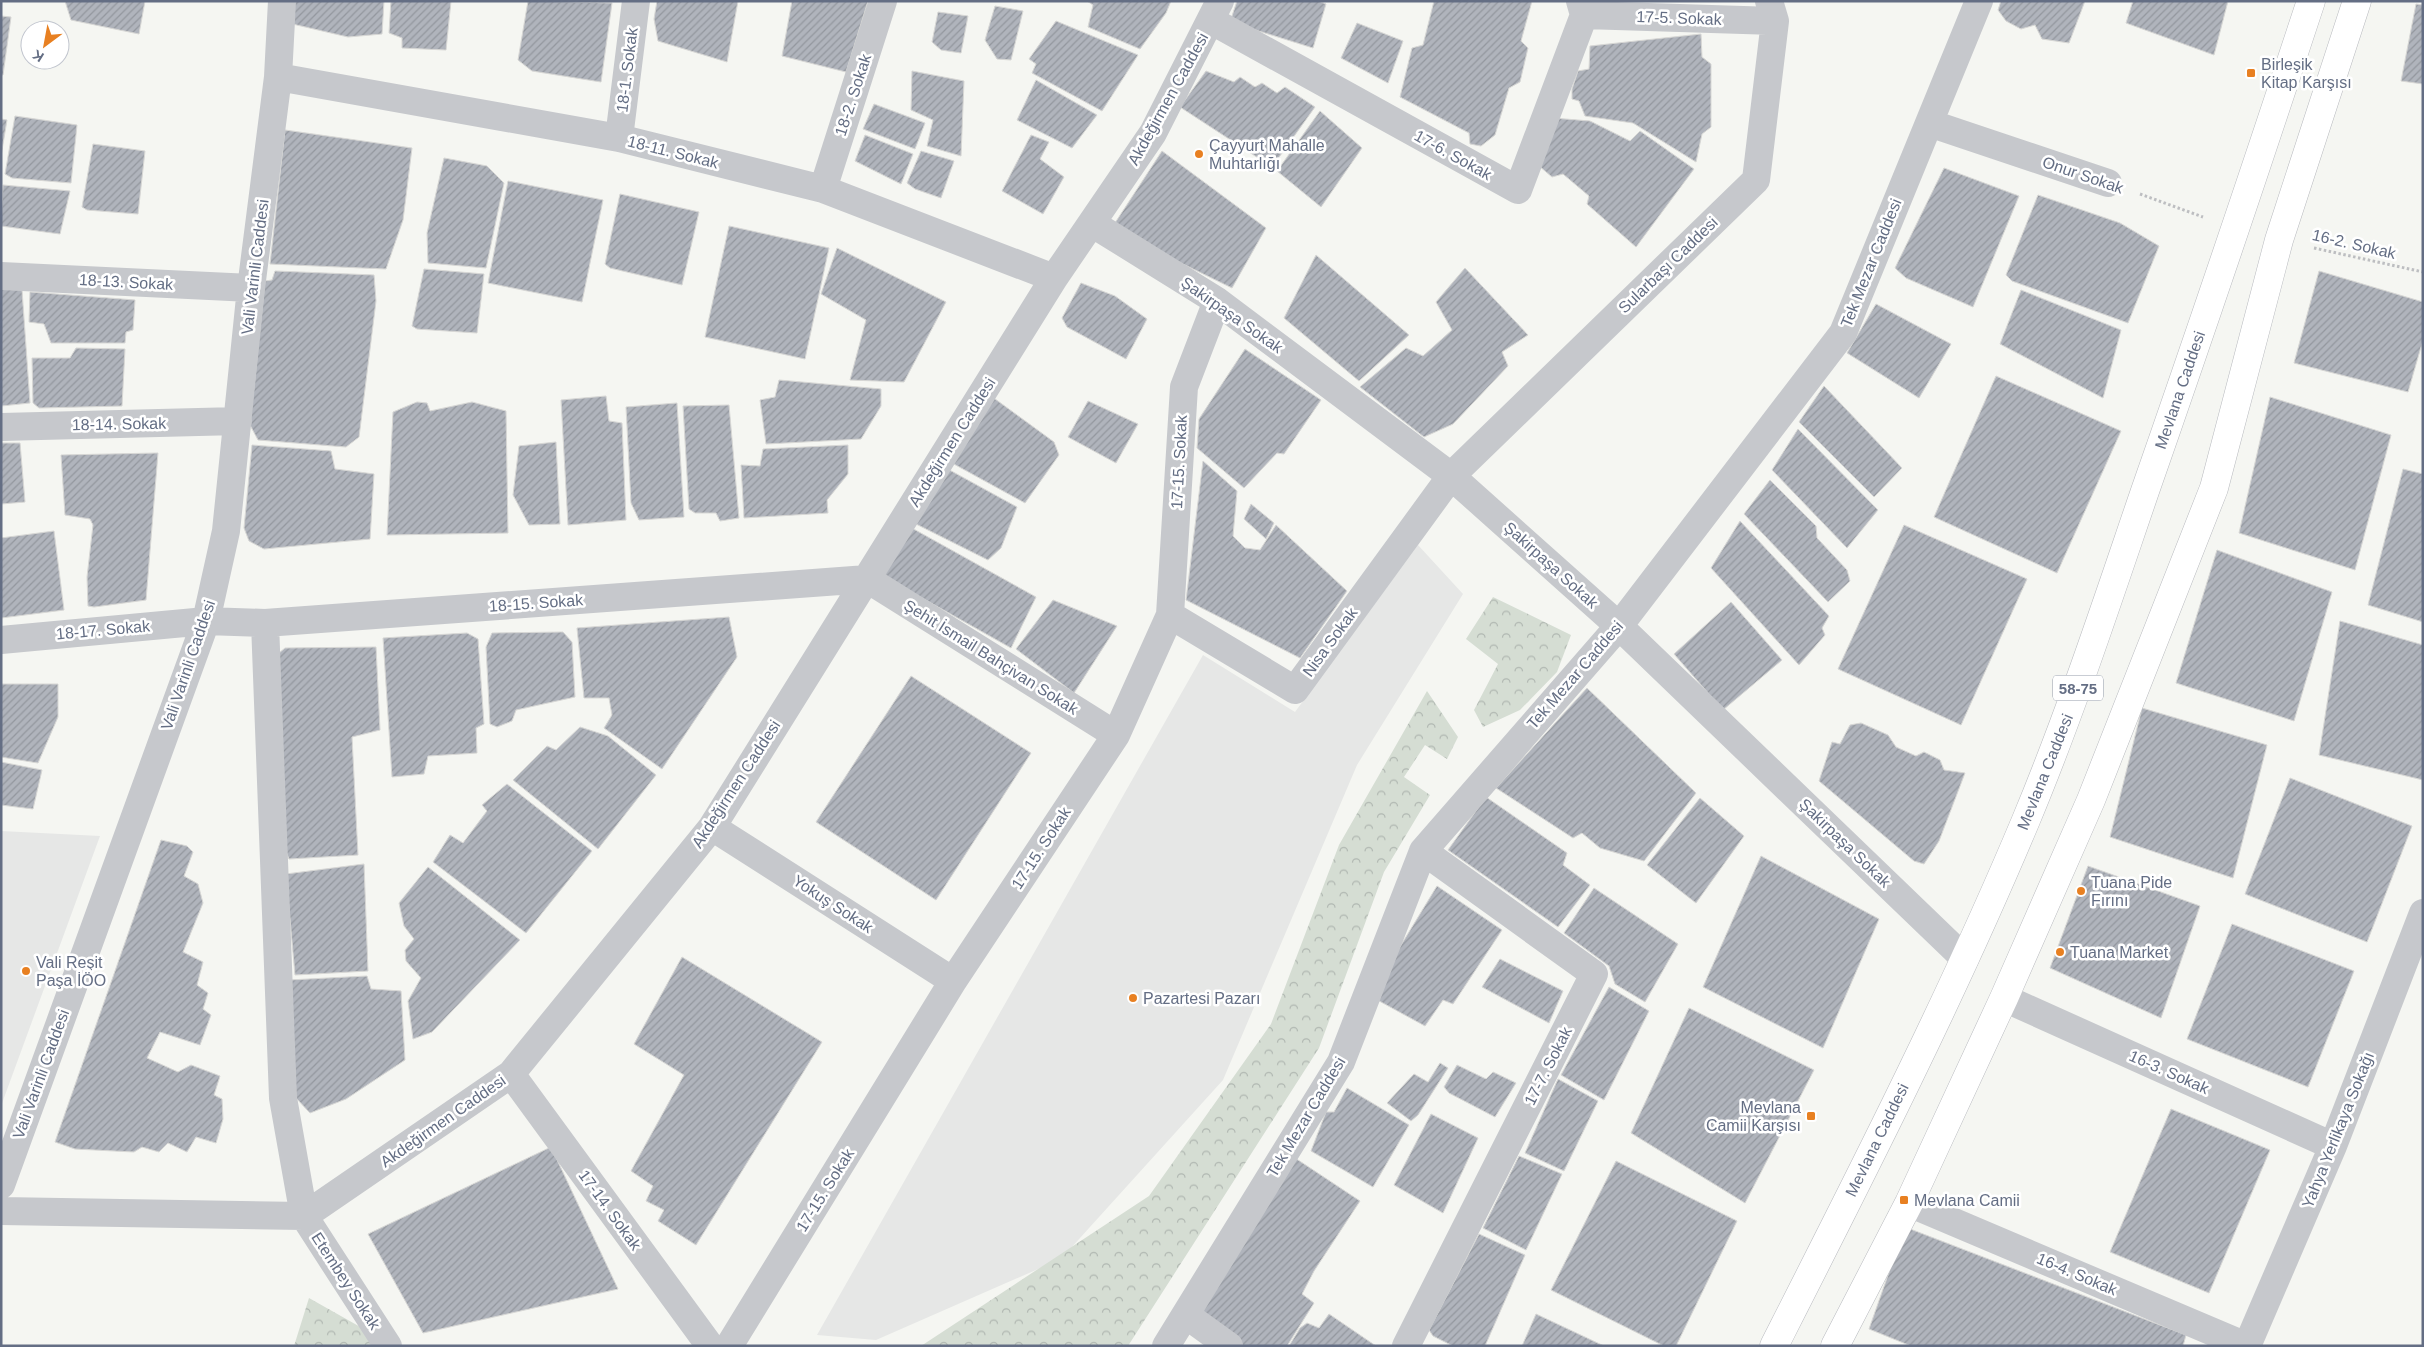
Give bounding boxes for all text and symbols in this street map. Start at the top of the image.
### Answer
street label: 17-5. Sokak [1636,8,1723,28]
north arrow [20,20,70,70]
street label: 18-1. Sokak [613,26,641,113]
street label: Akdeğirmen Caddesi [1125,30,1211,168]
text: K [30,47,47,65]
street label: 18-2. Sokak [832,51,875,138]
place label: Birleşik Kitap Karşısı [2261,56,2352,91]
marker: Birleşik Kitap Karşısı [2245,67,2257,79]
street label: 17-6. Sokak [1412,127,1495,184]
street label: 18-11. Sokak [626,132,721,172]
place label: Çayyurt Mahalle Muhtarlığı [1209,137,1325,172]
marker: Çayyurt Mahalle Muhtarlığı [1193,148,1205,160]
street label: Onur Sokak [2040,153,2127,197]
street label: Tek Mezar Caddesi [1837,196,1905,330]
street label: Vali Varinli Caddesi [238,198,272,336]
street label: Sularbaşı Caddesi [1615,213,1721,317]
street label: 16-2. Sokak [2310,226,2398,262]
street label: 18-13. Sokak [78,271,175,293]
street label: Şakirpaşa Sokak [1178,274,1287,357]
street label: Mevlana Caddesi [2152,329,2208,451]
street label: Akdeğirmen Caddesi [905,375,999,509]
street label: 17-15. Sokak [1168,413,1190,510]
street label: 18-14. Sokak [72,415,167,433]
street label: Şakirpaşa Sokak [1501,519,1602,612]
street label: 18-15. Sokak [488,591,585,615]
street label: Şehit İsmail Bahçivan Sokak [901,595,1082,718]
street label: Vali Varinli Caddesi [158,598,218,732]
street label: Nisa Sokak [1299,603,1361,680]
street label: 18-17. Sokak [55,617,152,643]
street label: Tek Mezar Caddesi [1524,618,1626,732]
road number: 58-75 [2053,676,2103,700]
street label: Mevlana Caddesi [2014,712,2076,832]
street label: Akdeğirmen Caddesi [688,717,784,851]
street label: Şakirpaşa Sokak [1796,795,1895,892]
street label: 17-15. Sokak [1008,803,1074,892]
street label: Yokuş Sokak [790,872,877,937]
place label: Tuana Pide Fırını [2091,874,2172,909]
marker: Tuana Pide Fırını [2075,885,2087,897]
place label: Tuana Market [2070,944,2169,961]
marker: Tuana Market [2054,946,2066,958]
place label: Vali Reşit Paşa İÖO [36,954,106,989]
marker: Vali Reşit Paşa İÖO [20,965,32,977]
place label: Pazartesi Pazarı [1143,990,1260,1007]
marker: Pazartesi Pazarı [1127,992,1139,1004]
street label: Vali Varinli Caddesi [10,1007,72,1141]
street label: 17-7. Sokak [1521,1023,1575,1108]
street label: 16-3. Sokak [2127,1047,2212,1098]
street label: Yahya Yerlikaya Sokağı [2299,1049,2377,1211]
street label: Tek Mezar Caddesi [1263,1054,1349,1180]
street label: Akdeğirmen Caddesi [377,1071,509,1171]
street label: Mevlana Caddesi [1842,1081,1912,1199]
place label: Mevlana Camii Karşısı [1706,1099,1801,1134]
marker: Mevlana Camii Karşısı [1805,1110,1817,1122]
street label: 17-15. Sokak [793,1145,858,1234]
street label: 17-14. Sokak [575,1167,645,1254]
place label: Mevlana Camii [1914,1192,2020,1209]
marker: Mevlana Camii [1898,1194,1910,1206]
street label: Etembey Sokak [308,1229,384,1333]
street label: 16-4. Sokak [2034,1249,2121,1299]

